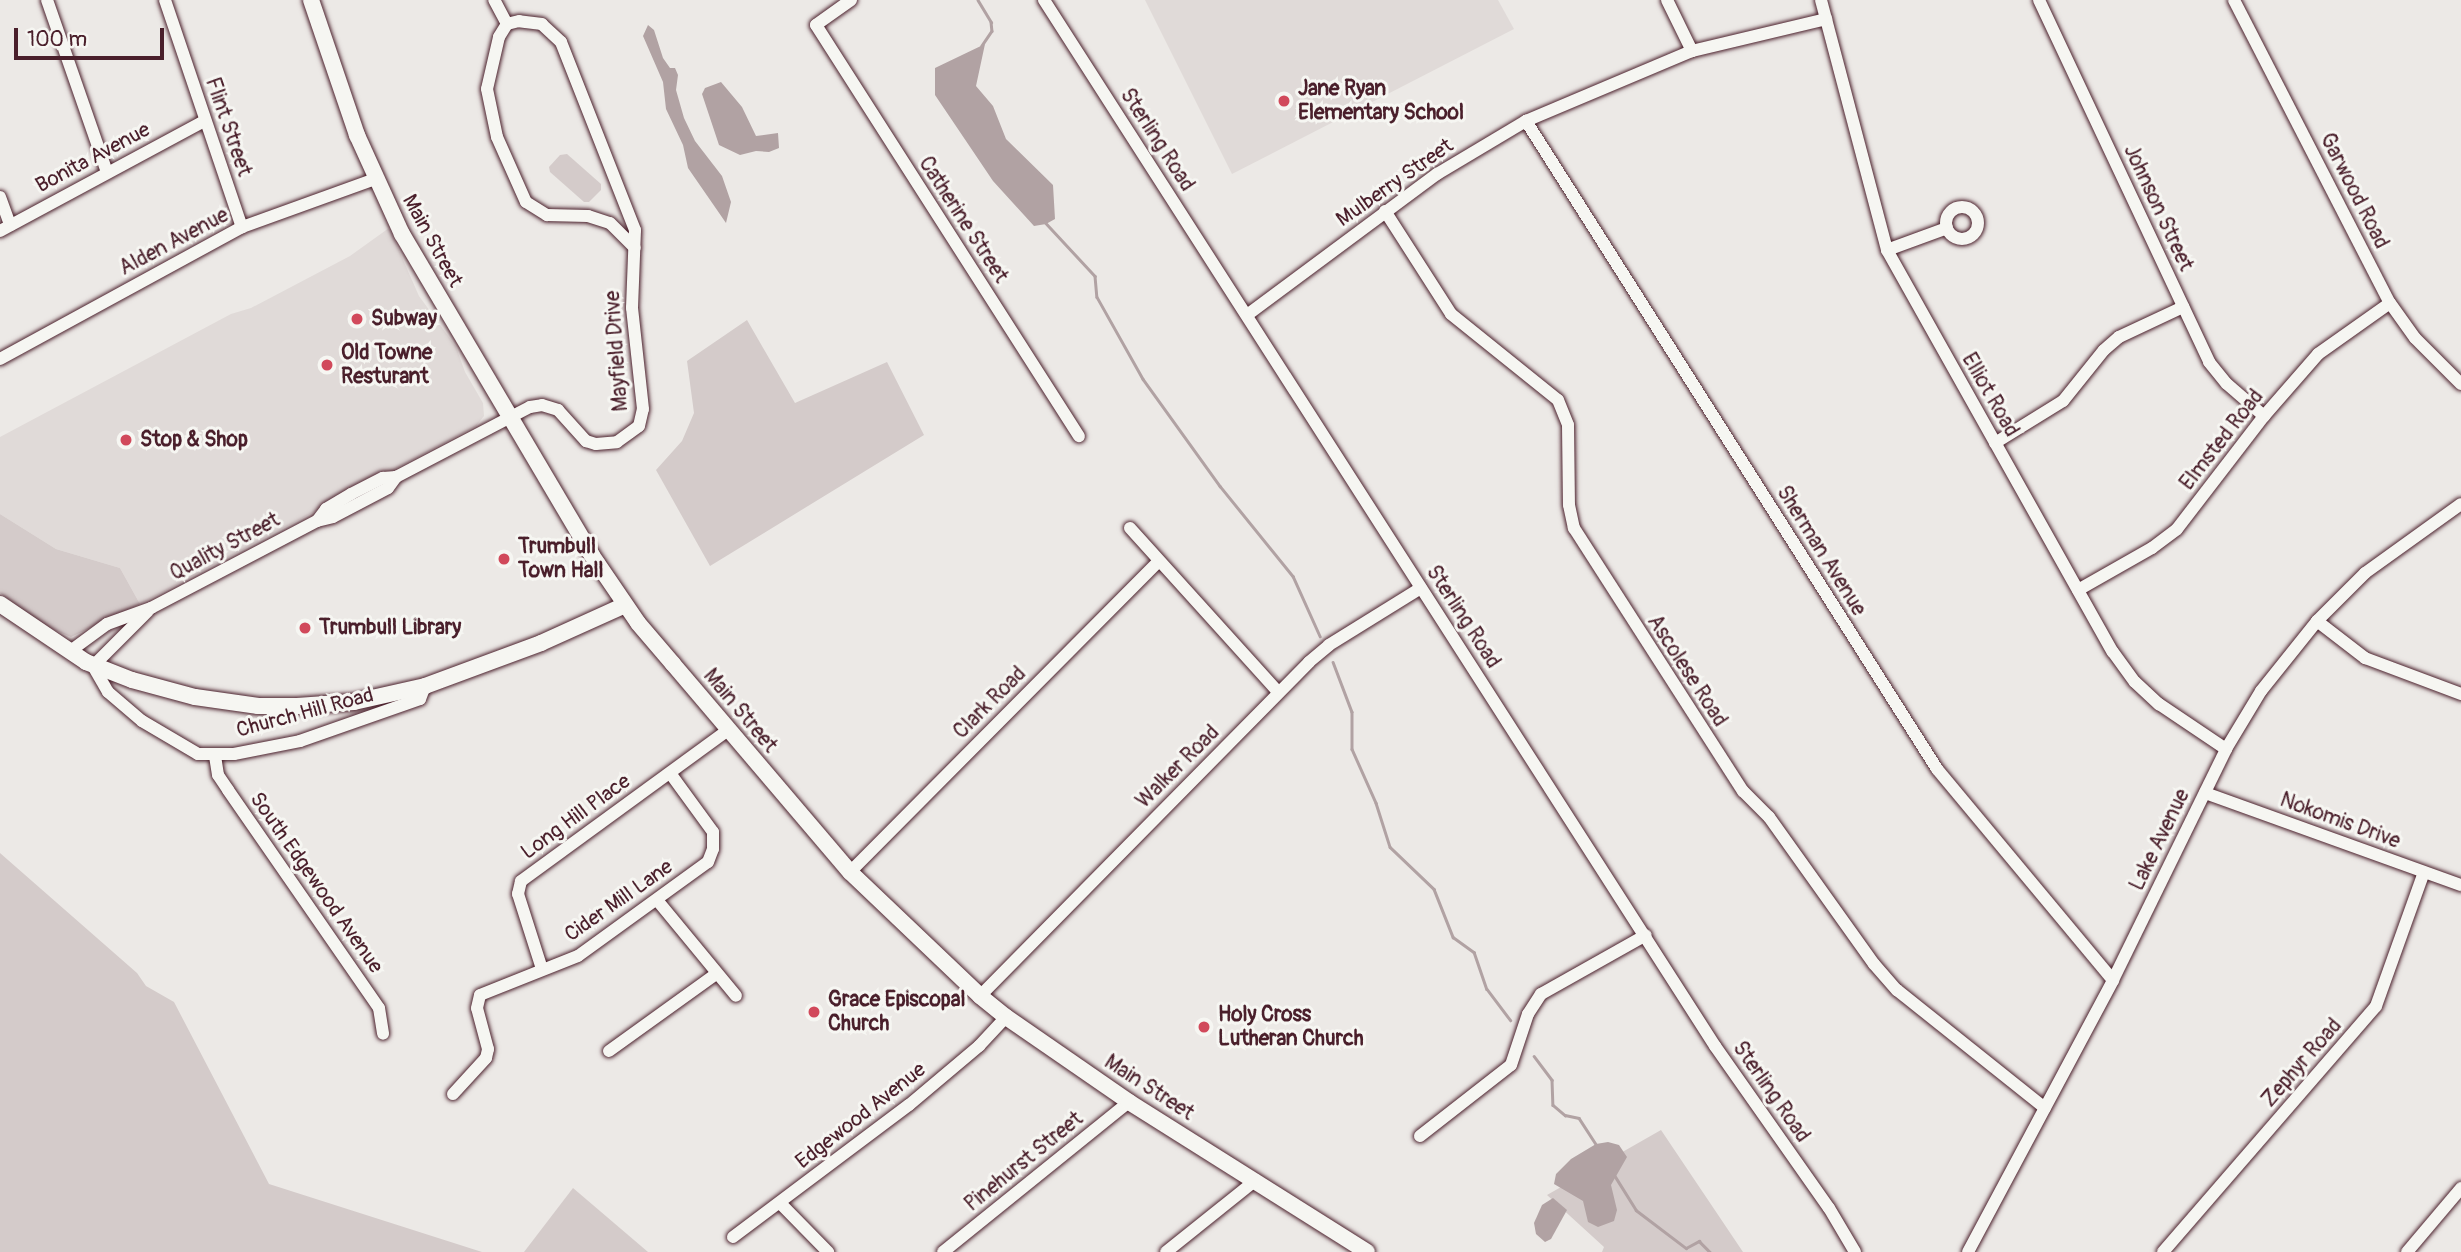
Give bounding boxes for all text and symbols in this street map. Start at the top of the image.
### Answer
scale bar [18,14,168,58]
text: 100 m [27,26,87,53]
street label: Flint Street [199,74,257,180]
place label: Jane Ryan Elementary School [1298,76,1464,126]
street label: Sterling Road [1114,84,1200,196]
marker: Jane Ryan Elementary School [1276,93,1292,109]
street label: Bonita Avenue [31,117,155,199]
street label: Garwood Road [2314,129,2394,253]
street label: Mulberry Street [1332,133,1458,233]
street label: Johnson Street [2118,141,2198,275]
street label: Catherine Street [913,152,1013,288]
street label: Main Street [396,190,468,292]
street label: Alden Avenue [115,203,233,281]
street label: Mayfield Drive [600,290,634,412]
place label: Subway [371,306,437,332]
marker: Subway [349,311,365,327]
place label: Old Towne Resturant [341,340,432,390]
street label: Elliot Road [1956,349,2024,441]
marker: Old Towne Resturant [319,357,335,373]
street label: Elmsted Road [2175,385,2269,495]
place label: Stop & Shop [140,427,248,453]
marker: Stop & Shop [118,432,134,448]
street label: Sherman Avenue [1771,481,1871,621]
street label: Quality Street [166,508,284,586]
place label: Trumbull Town Hall [518,534,603,584]
marker: Trumbull Town Hall [496,551,512,567]
street label: Sterling Road [1420,561,1506,673]
street label: Ascolese Road [1642,610,1732,732]
place label: Trumbull Library [319,615,461,641]
marker: Trumbull Library [297,620,313,636]
street label: Clark Road [949,662,1031,744]
street label: Main Street [698,664,782,758]
street label: Church Hill Road [234,683,376,743]
street label: Walker Road [1131,720,1225,814]
street label: Long Hill Place [516,769,636,865]
street label: Lake Avenue [2125,785,2195,895]
street label: South Edgewood Avenue [244,788,388,978]
street label: Nokomis Drive [2276,788,2404,854]
street label: Cider Mill Lane [560,854,678,948]
place label: Grace Episcopal Church [828,987,966,1037]
place label: Holy Cross Lutheran Church [1218,1002,1364,1052]
marker: Grace Episcopal Church [806,1004,822,1020]
street label: Zephyr Road [2257,1014,2347,1112]
marker: Holy Cross Lutheran Church [1196,1019,1212,1035]
street label: Sterling Road [1727,1037,1815,1147]
street label: Main Street [1099,1050,1199,1126]
street label: Edgewood Avenue [791,1057,931,1175]
street label: Pinehurst Street [960,1107,1088,1217]

